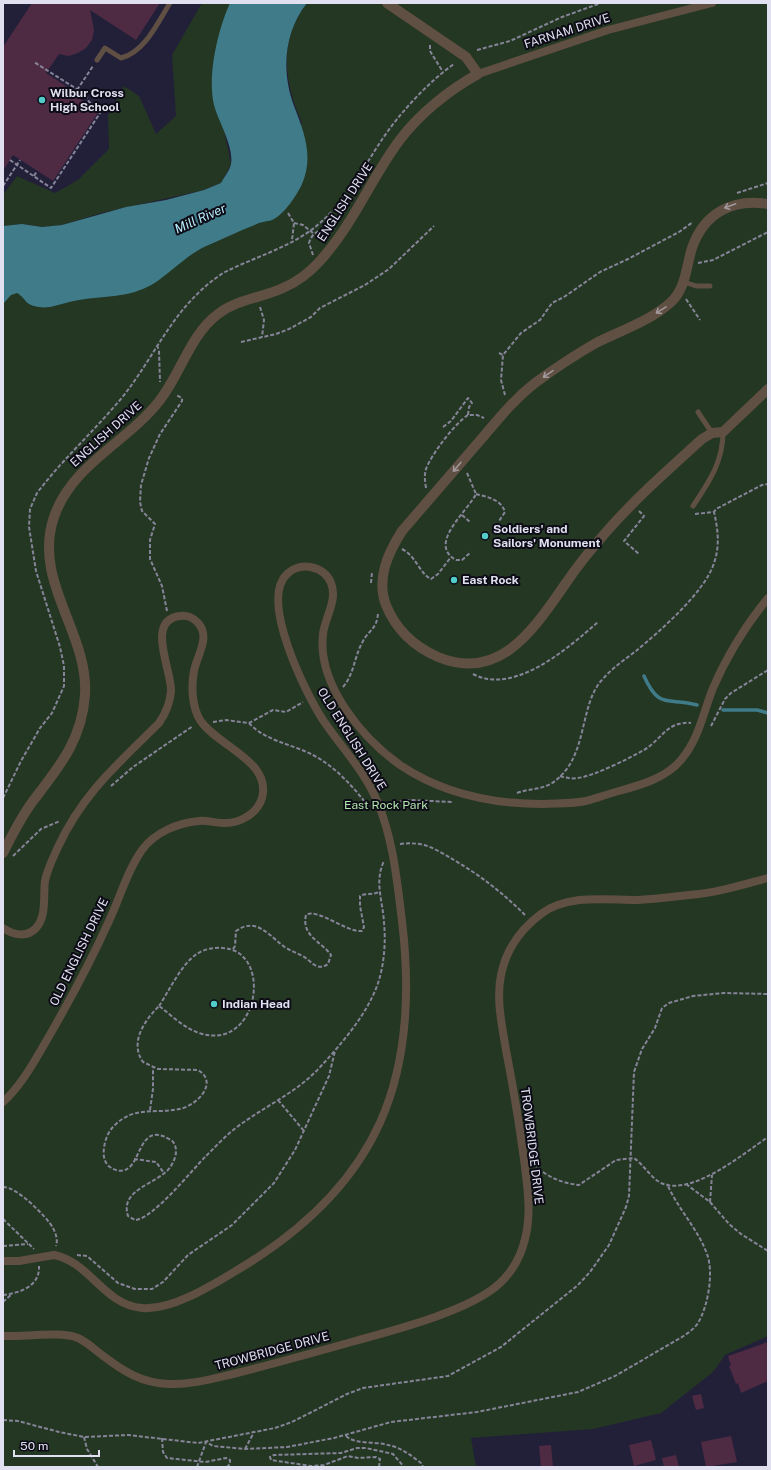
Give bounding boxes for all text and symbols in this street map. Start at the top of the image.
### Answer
street label: FARNAM DRIVE [522,11,612,51]
place label: Wilbur Cross High School [50,86,124,114]
marker: Wilbur Cross High School [37,95,47,105]
street label: ENGLISH DRIVE [314,160,376,244]
water label: Mill River [172,200,228,236]
one-way arrow [724,203,736,211]
one-way arrow [655,306,667,314]
one-way arrow [543,370,554,378]
street label: ENGLISH DRIVE [67,398,145,470]
one-way arrow [453,461,462,472]
place label: Soldiers' and Sailors' Monument [493,522,600,550]
marker: Soldiers' and Sailors' Monument [480,531,490,541]
place label: East Rock [462,573,519,587]
marker: East Rock [449,575,459,585]
street label: OLD ENGLISH DRIVE [315,685,389,793]
park label: East Rock Park [344,798,428,812]
street label: OLD ENGLISH DRIVE [47,896,111,1008]
place label: Indian Head [222,997,290,1011]
marker: Indian Head [209,999,219,1009]
street label: TROWBRIDGE DRIVE [518,1087,546,1205]
street label: TROWBRIDGE DRIVE [213,1329,331,1373]
scale bar [14,1432,99,1458]
text: 50 m [20,1439,48,1453]

